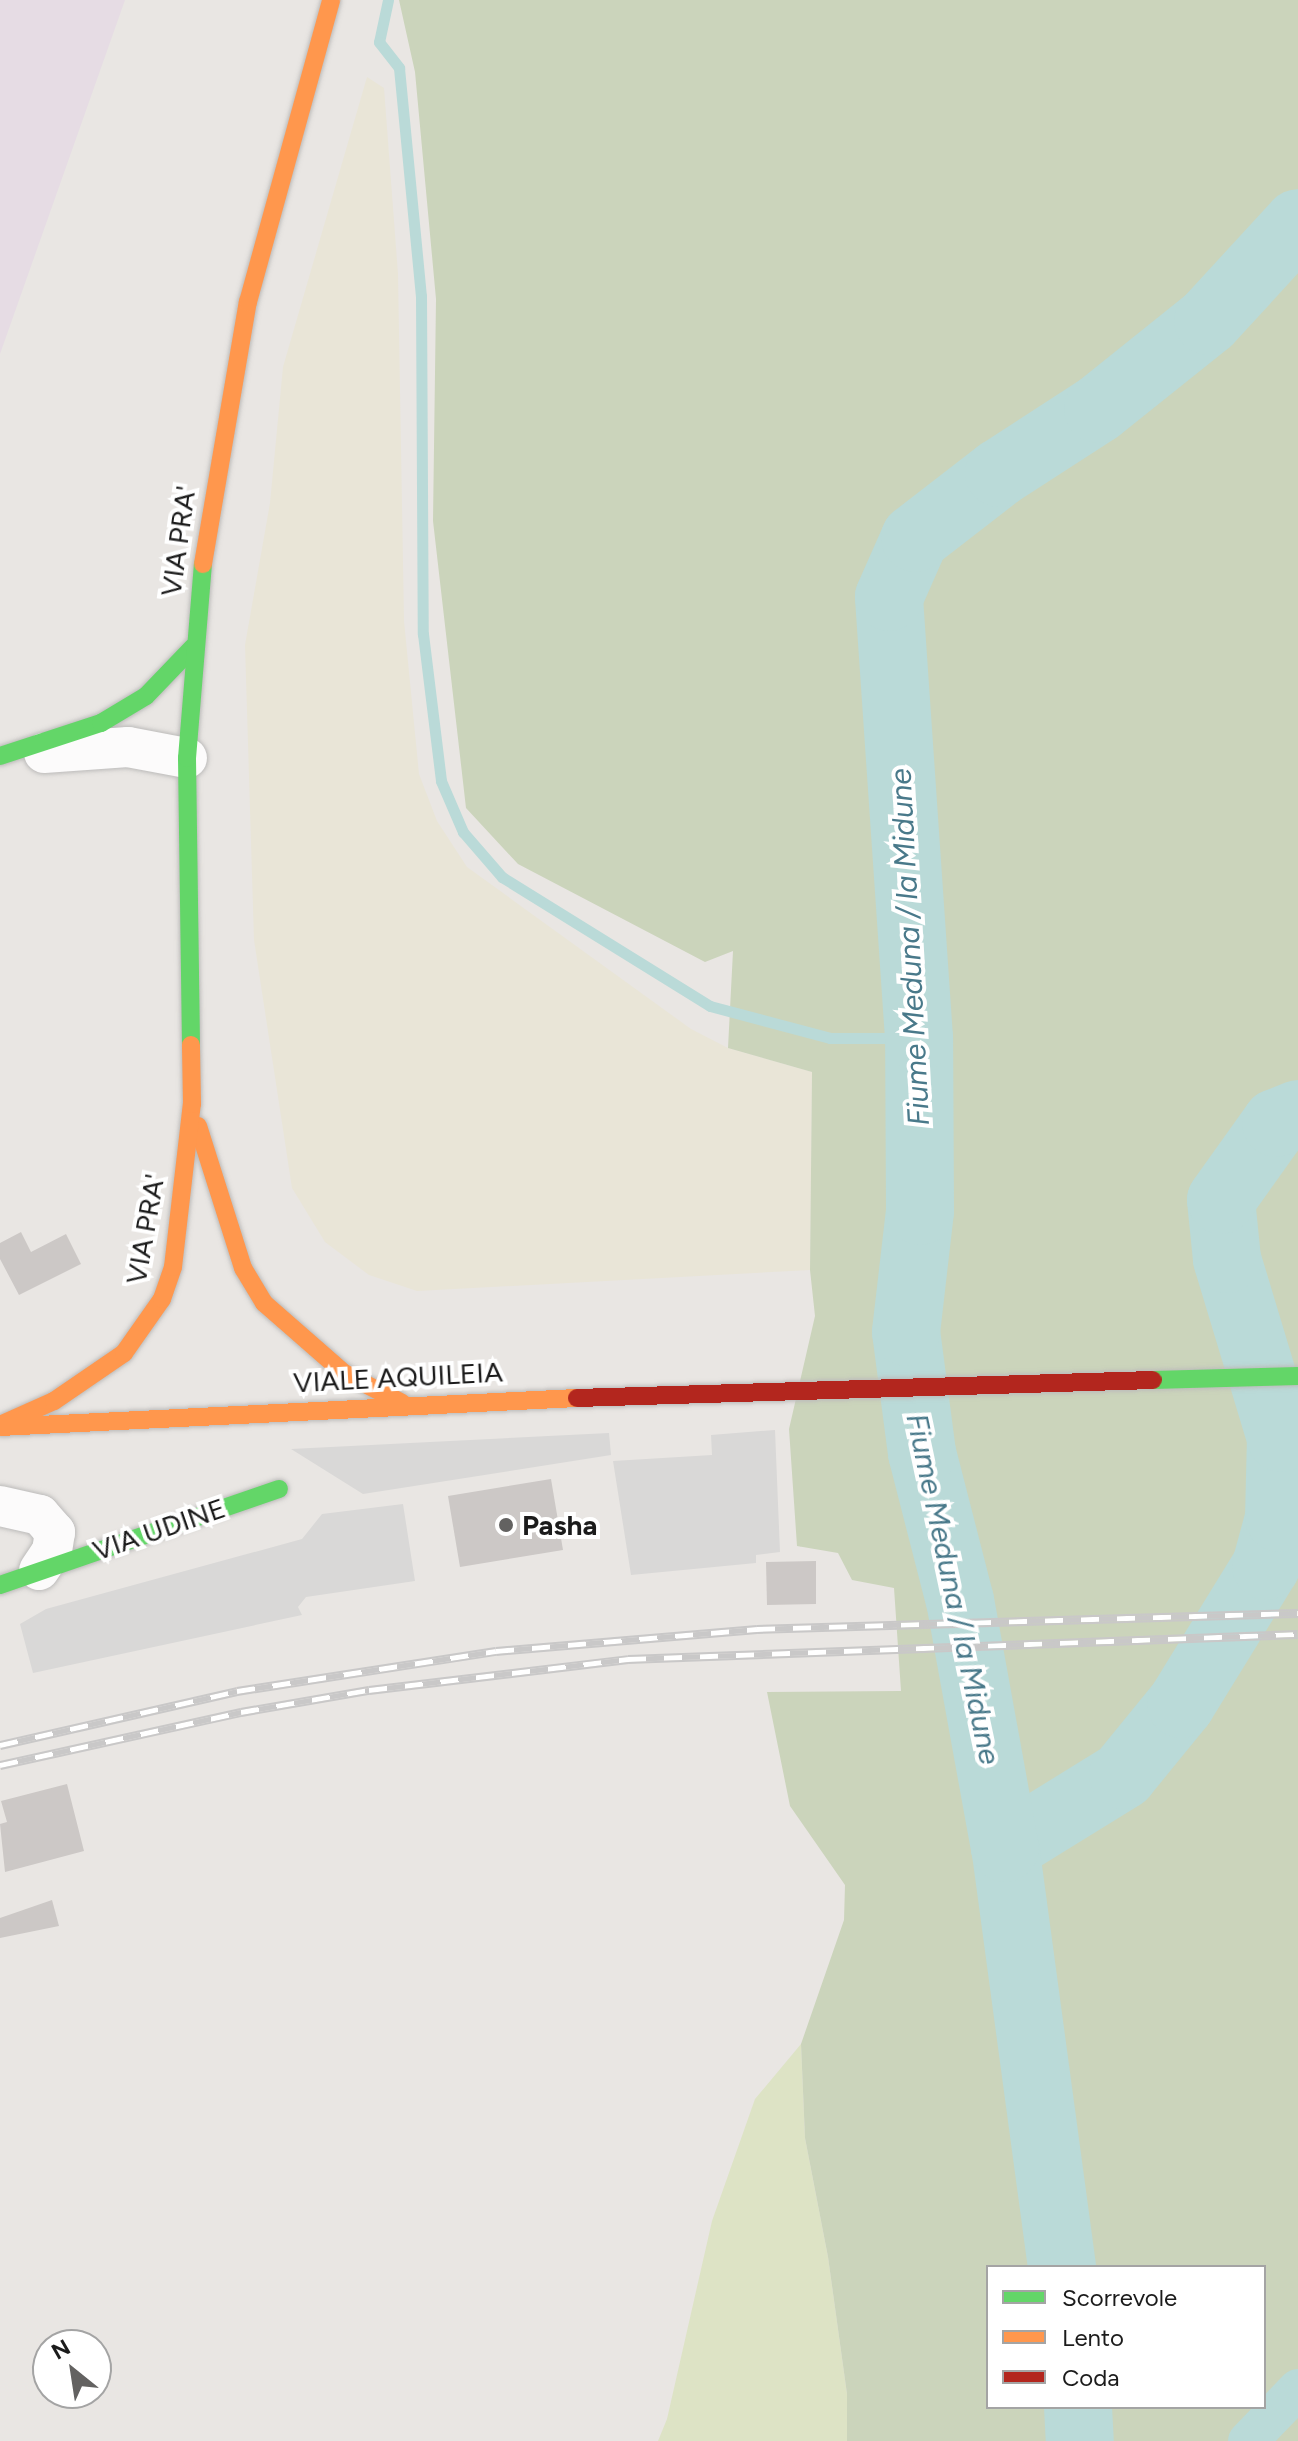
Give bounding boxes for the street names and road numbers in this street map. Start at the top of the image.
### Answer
street label: VIA PRA' [154,484,202,598]
street label: VIA PRA' [119,1171,171,1287]
street label: VIALE AQUILEIA [292,1355,504,1399]
street label: VIA UDINE [88,1491,230,1567]

